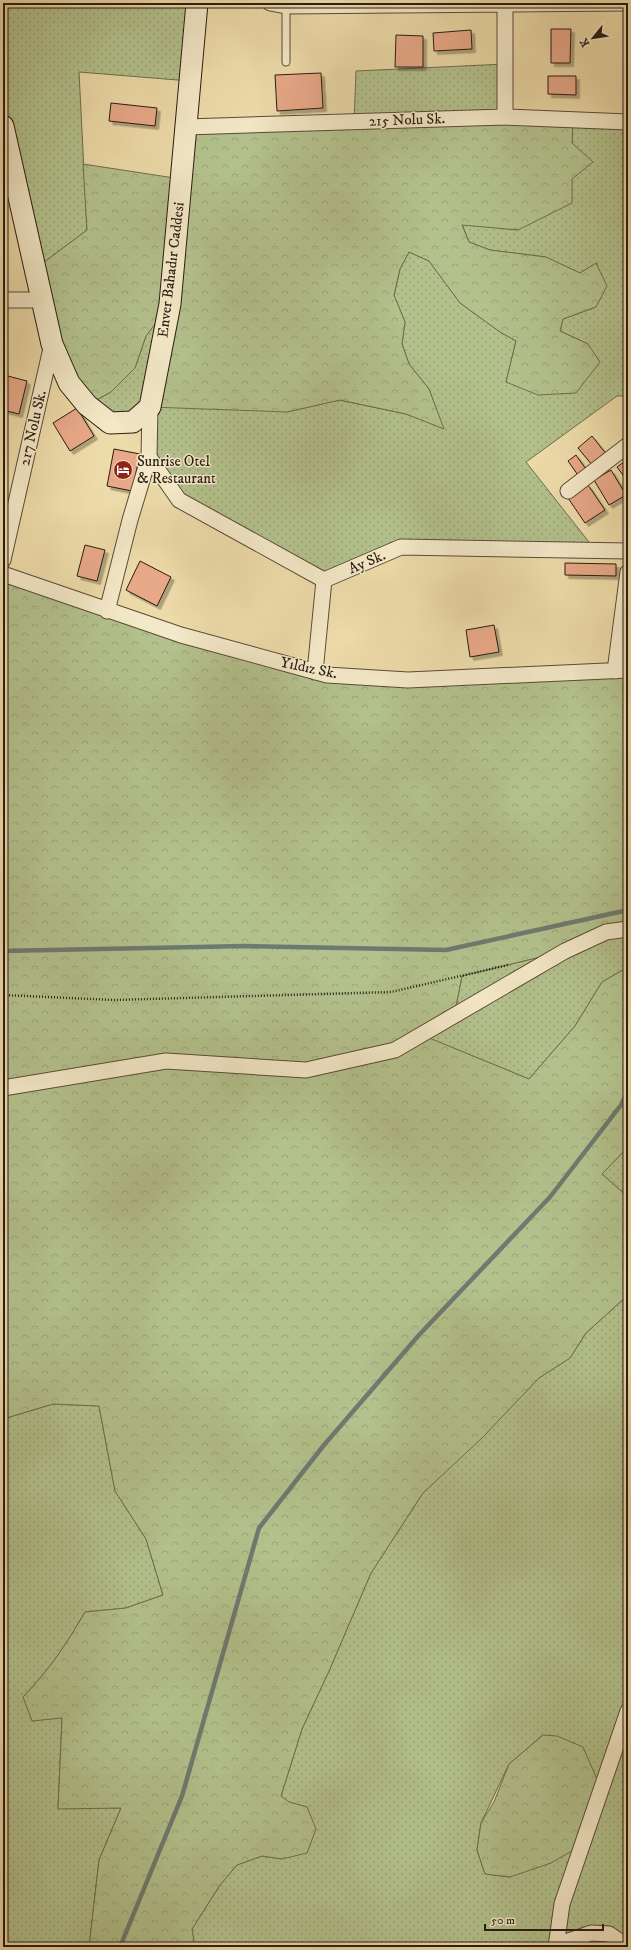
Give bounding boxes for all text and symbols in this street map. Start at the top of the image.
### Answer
north arrow [573,18,613,58]
text: K [577,35,593,49]
street label: 215 Nolu Sk. [368,109,446,131]
street label: Enver Bahadır Caddesi [153,201,189,339]
street label: 217 Nolu Sk. [15,388,51,468]
place label: Sunrise Otel & Restaurant [137,452,216,488]
hotel icon: Sunrise Otel & Restaurant [112,459,134,481]
street label: Ay Sk. [346,546,388,578]
street label: Yıldız Sk. [279,653,339,683]
scale bar [485,1906,603,1932]
text: 50 m [491,1913,515,1928]

